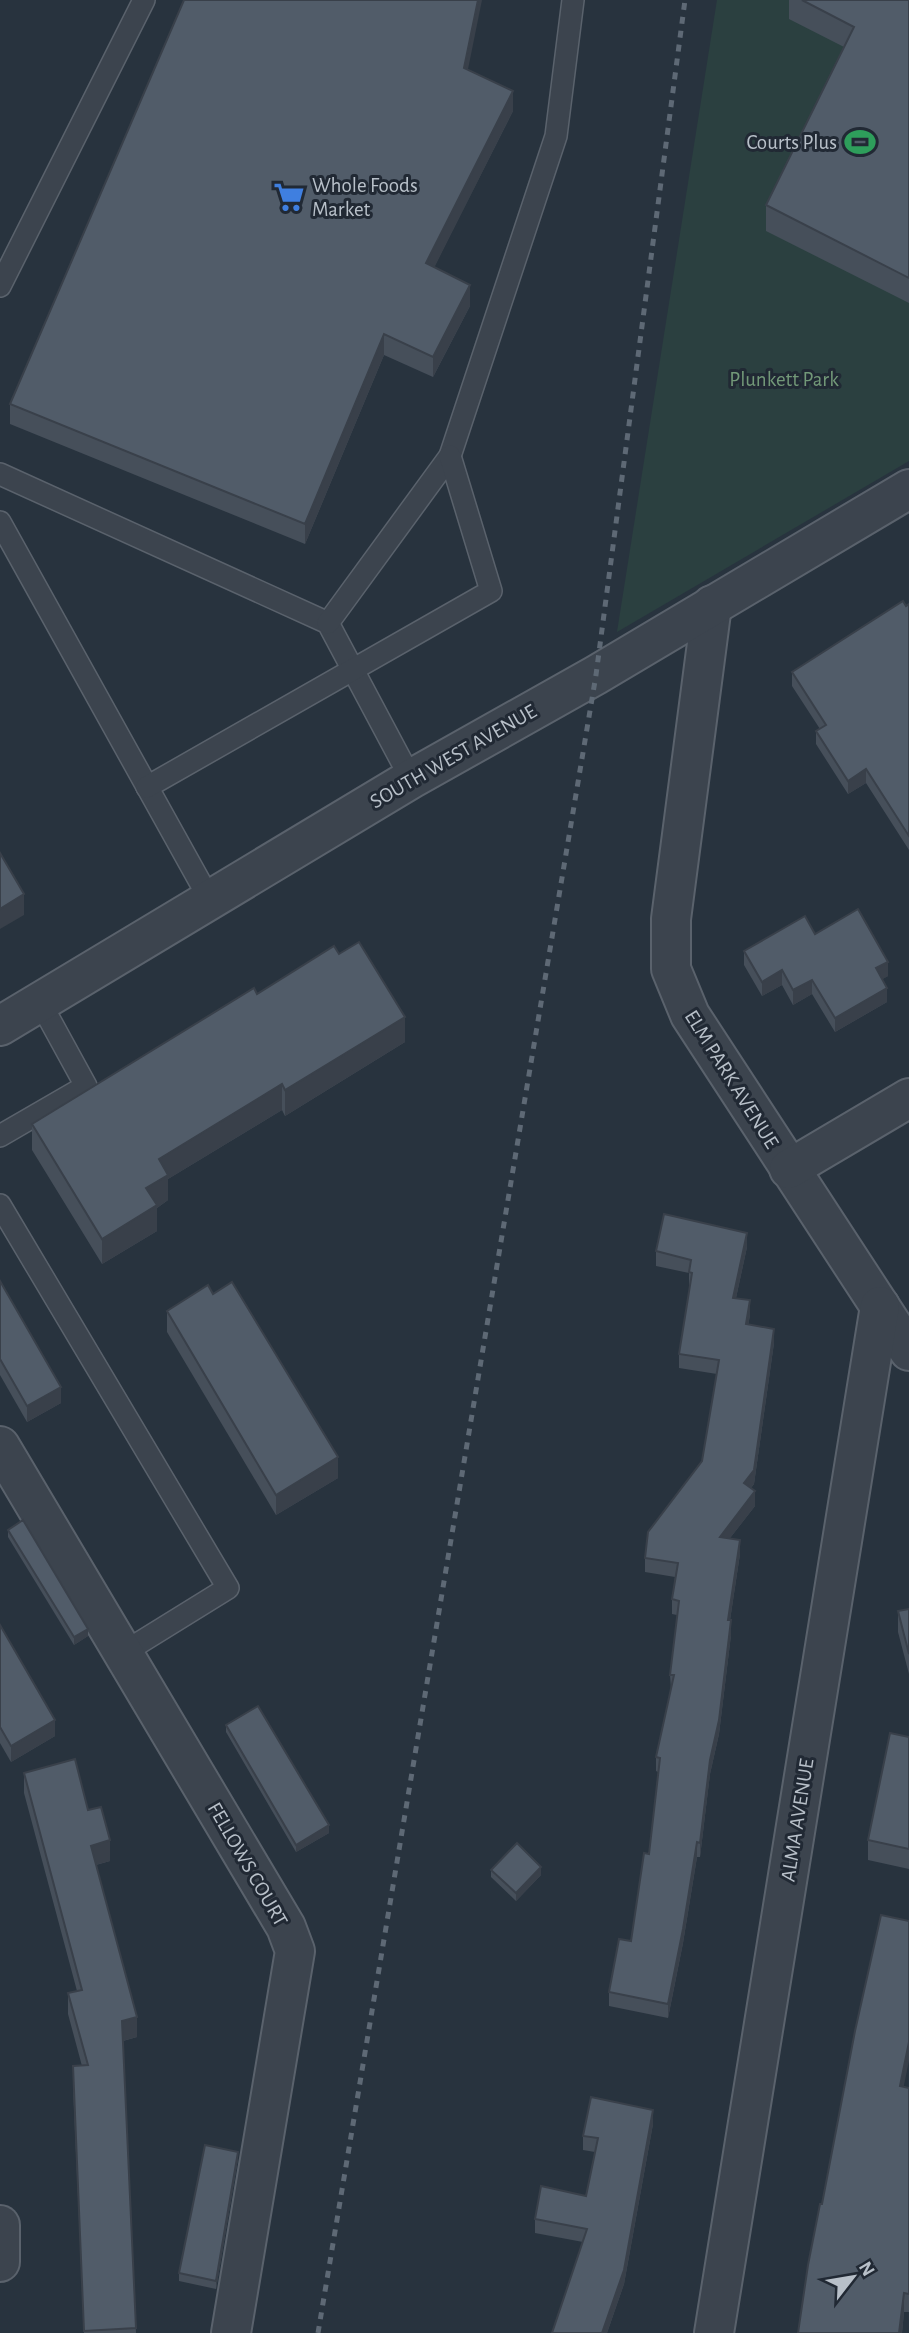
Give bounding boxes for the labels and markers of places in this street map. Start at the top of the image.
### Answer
sports icon: Courts Plus [843,125,877,159]
place label: Courts Plus [746,132,837,153]
place label: Whole Foods Market [312,175,418,220]
supermarket icon: Whole Foods Market [272,180,306,214]

